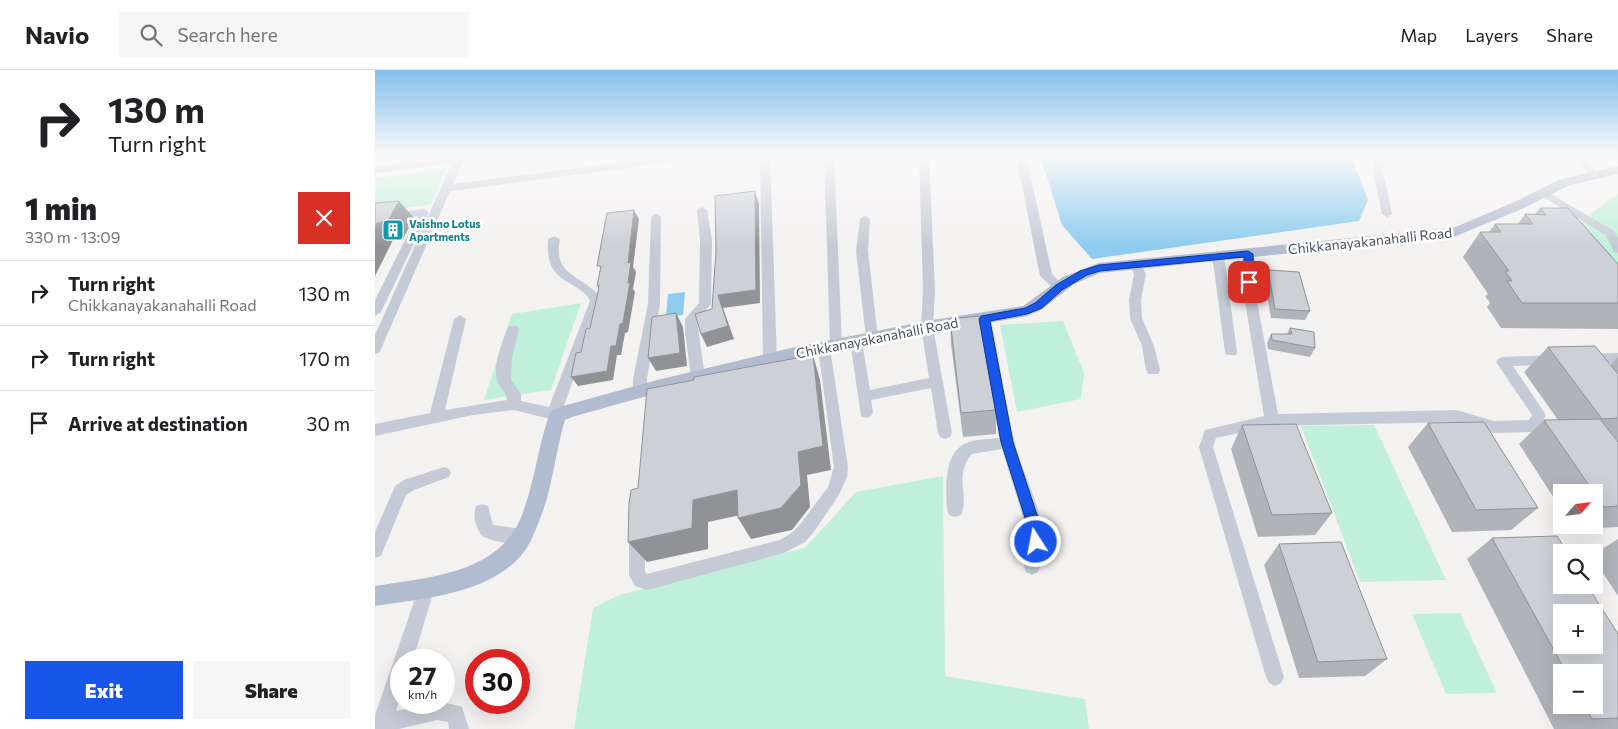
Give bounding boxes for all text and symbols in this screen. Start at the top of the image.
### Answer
search box [119,12,469,57]
text: Navio [25,20,89,49]
icon: search [137,21,165,49]
text: Search here [177,23,278,46]
text: Map [1400,24,1437,46]
text: Layers [1465,24,1518,46]
text: Share [1546,24,1593,46]
text: 130 m [108,87,205,130]
icon: right [25,90,90,155]
text: Turn right [108,130,206,157]
text: 1 min [25,189,97,226]
button: close [298,192,350,244]
place label: Vaishno Lotus Apartments [409,217,481,243]
building icon: Vaishno Lotus Apartments [381,218,405,242]
street label: Chikkanayakanahalli Road [1287,223,1453,258]
text: 330 m · 13:09 [25,227,120,246]
pin [1228,261,1270,303]
icon: arrive [1235,268,1263,296]
text: Turn right [68,272,155,295]
icon: right [25,279,53,307]
text: 130 m [298,282,350,305]
text: Chikkanayakanahalli Road [68,295,257,314]
street label: Chikkanayakanahalli Road [794,313,960,362]
icon: right [25,344,53,372]
text: Turn right [68,347,155,370]
text: 170 m [299,347,350,370]
icon: arrive [25,409,53,437]
text: Arrive at destination [68,412,248,435]
text: 30 m [307,412,350,435]
north arrow [1553,484,1603,534]
map controls [1553,484,1603,714]
position arrow [1009,515,1061,567]
button: search [1553,544,1603,594]
button: + [1553,604,1603,654]
speed limit sign: 30 [465,649,530,714]
text: 27 [409,660,436,690]
button: Exit [25,661,183,719]
button: Share [193,661,350,719]
button: − [1553,664,1603,714]
text: km/h [408,687,437,701]

